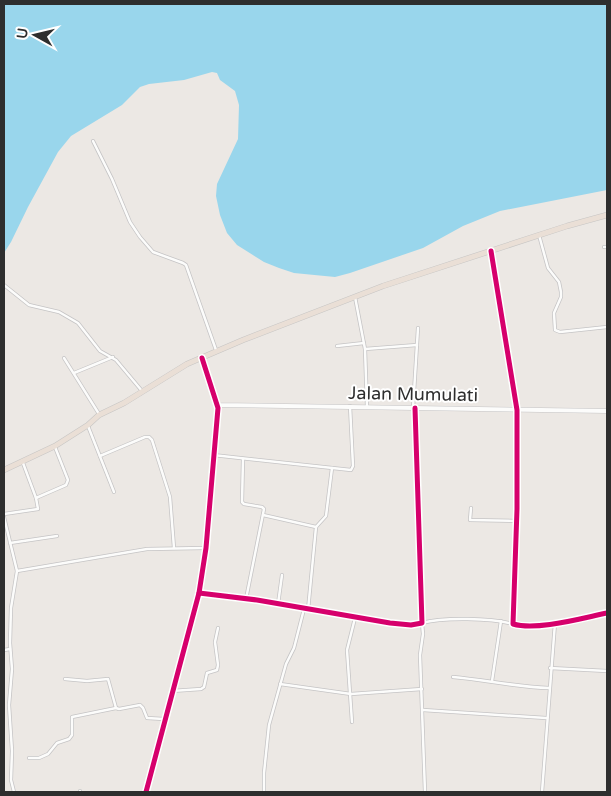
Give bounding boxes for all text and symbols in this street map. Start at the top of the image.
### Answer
north arrow [10,10,60,60]
text: U [13,27,32,40]
street label: Jalan Mumulati [348,382,478,406]

